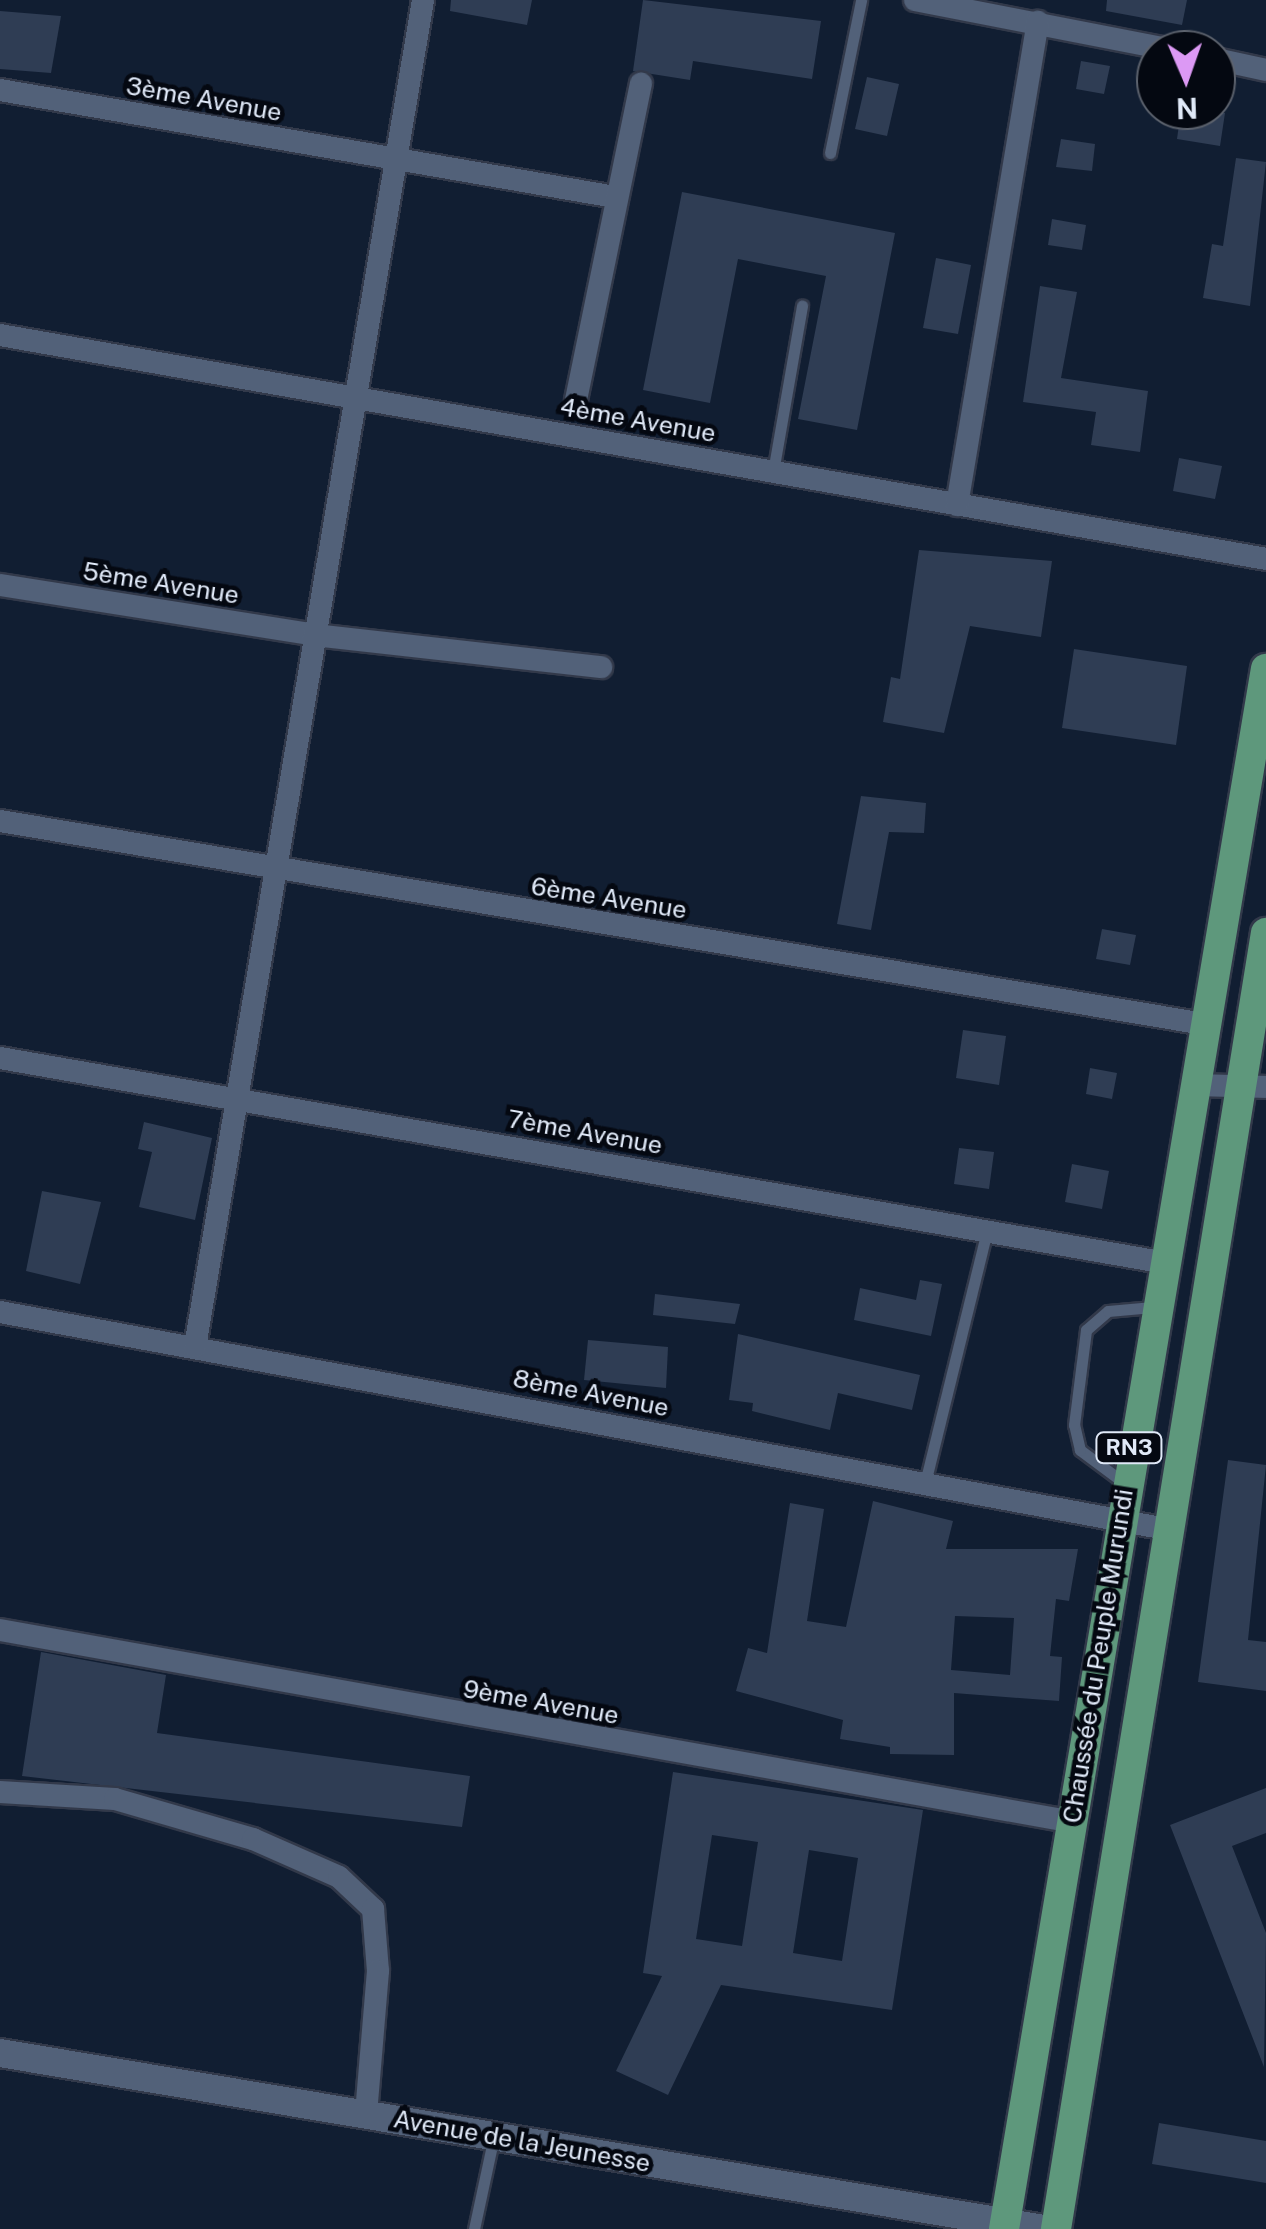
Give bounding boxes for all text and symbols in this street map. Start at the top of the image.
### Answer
north arrow [1136,30,1236,130]
street label: 3ème Avenue [124,71,284,127]
text: N [1175,92,1199,125]
street label: 4ème Avenue [558,392,718,448]
street label: 5ème Avenue [81,556,241,610]
street label: 6ème Avenue [529,871,689,925]
street label: 7ème Avenue [505,1104,665,1160]
street label: 8ème Avenue [511,1363,671,1423]
road number: RN3 [1094,1431,1164,1465]
street label: Chaussée du Peuple Murundi [1057,1486,1139,1826]
street label: 9ème Avenue [461,1674,621,1730]
street label: Avenue de la Jeunesse [391,2104,653,2178]

